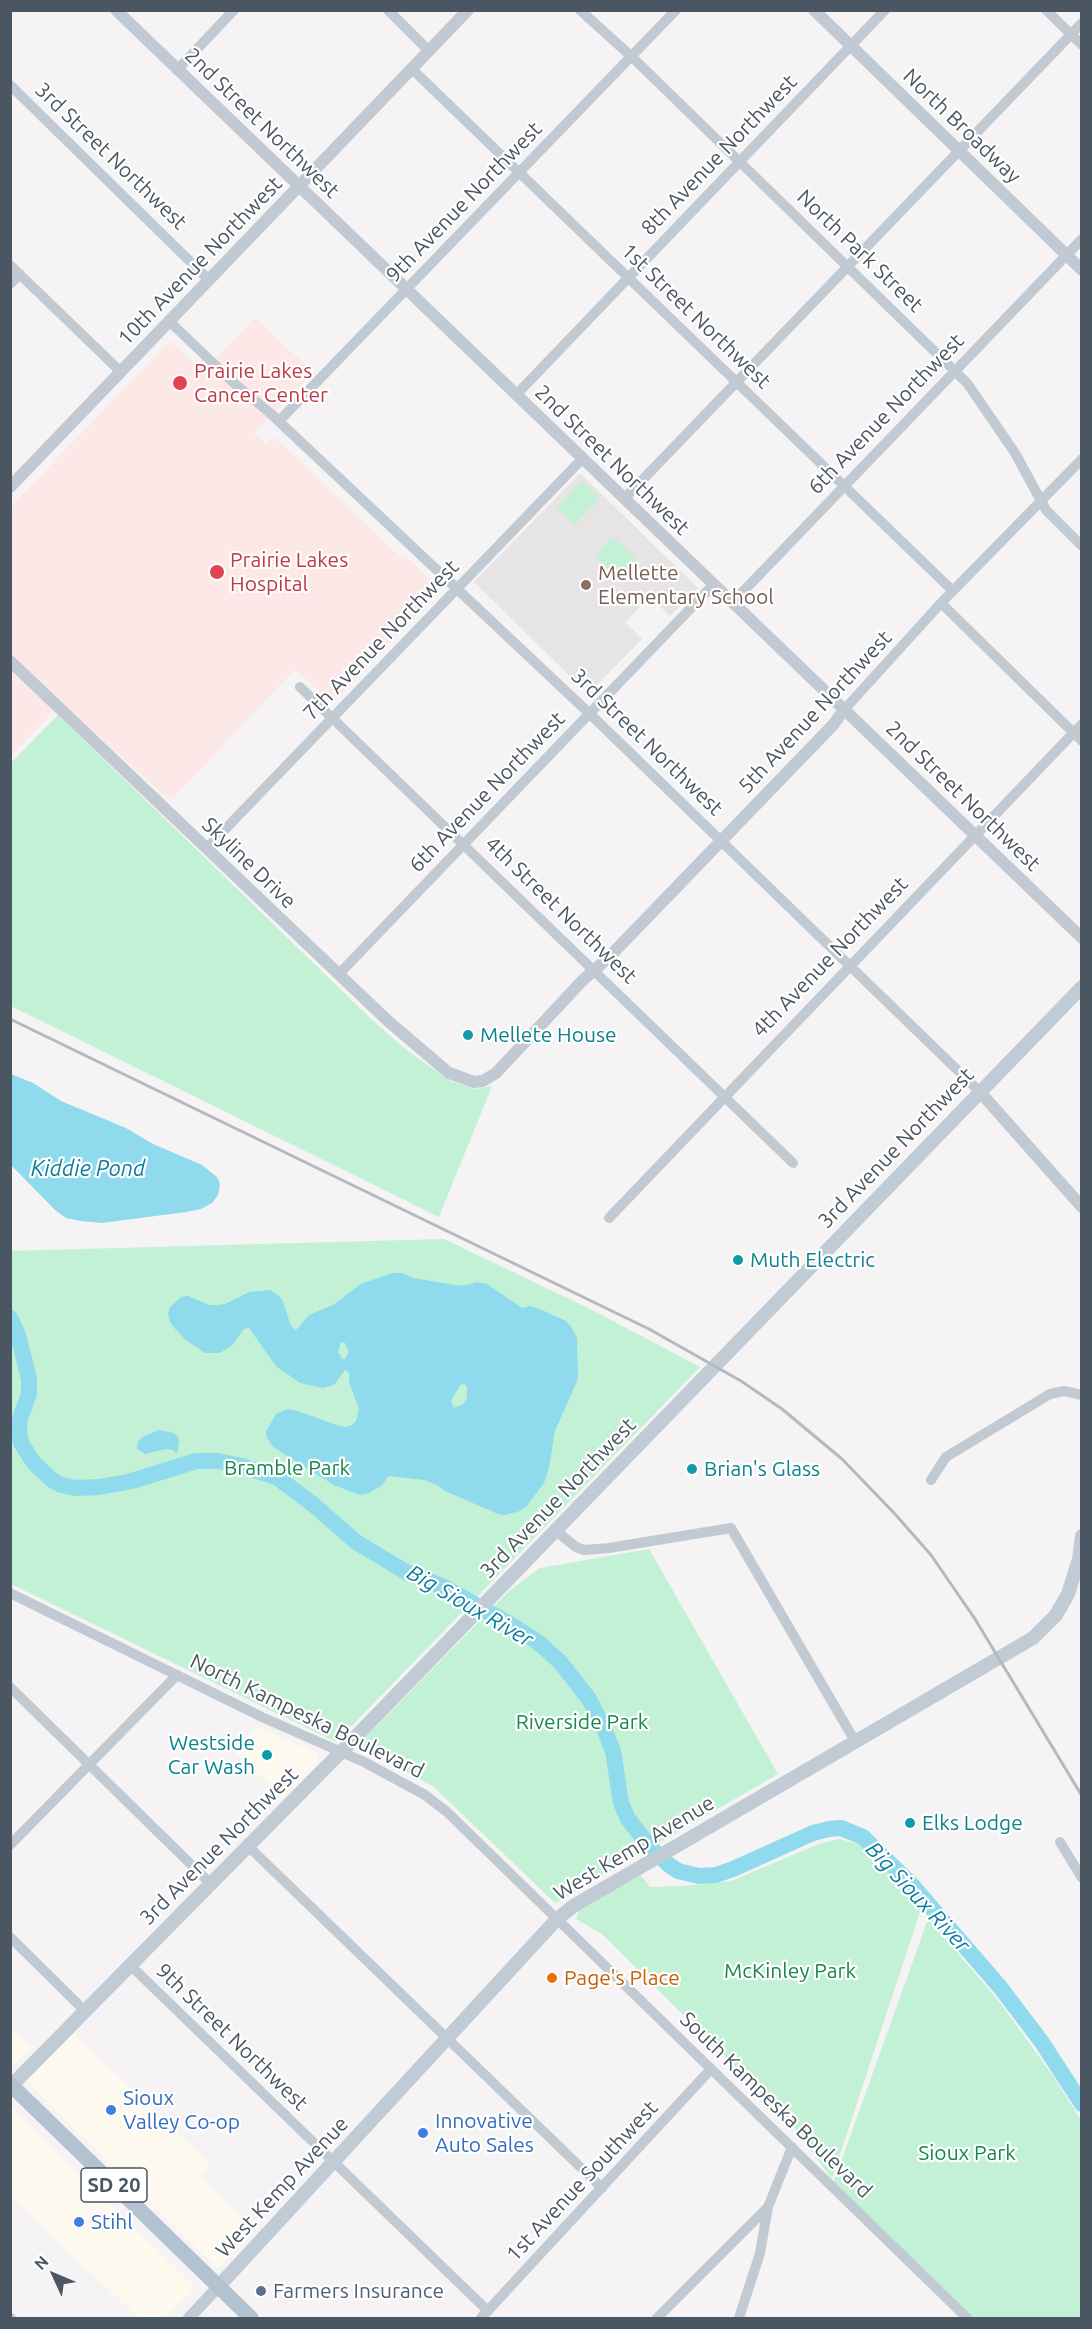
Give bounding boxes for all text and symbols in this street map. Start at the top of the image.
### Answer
street label: 2nd Street Northwest [179,43,345,203]
street label: North Broadway [898,63,1026,189]
street label: 8th Avenue Northwest [636,70,802,240]
street label: 3rd Street Northwest [30,77,192,235]
street label: 9th Avenue Northwest [381,117,547,287]
street label: 10th Avenue Northwest [113,171,287,351]
street label: North Park Street [792,184,928,318]
street label: 1st Street Northwest [616,238,776,394]
street label: 6th Avenue Northwest [803,329,969,499]
place label: Prairie Lakes Cancer Center [194,358,328,408]
marker: Prairie Lakes Cancer Center [171,374,189,392]
street label: 2nd Street Northwest [529,380,695,540]
place label: Prairie Lakes Hospital [230,547,348,597]
street label: 7th Avenue Northwest [298,555,464,725]
place label: Mellette Elementary School [598,560,774,610]
marker: Prairie Lakes Hospital [208,563,226,581]
marker: Mellette Elementary School [579,578,593,592]
street label: 5th Avenue Northwest [733,625,897,799]
street label: 3rd Street Northwest [566,663,728,821]
street label: 6th Avenue Northwest [404,707,570,877]
street label: 2nd Street Northwest [880,716,1046,876]
street label: Skyline Drive [197,812,301,914]
street label: 4th Street Northwest [480,831,642,989]
street label: 4th Avenue Northwest [747,872,913,1042]
place label: Mellete House [480,1022,617,1048]
marker: Mellete House [461,1028,475,1042]
street label: 3rd Avenue Northwest [813,1063,979,1233]
water label: Kiddie Pond [31,1156,145,1182]
place label: Muth Electric [750,1247,875,1273]
marker: Muth Electric [731,1253,745,1267]
street label: 3rd Avenue Northwest [475,1413,641,1583]
park label: Bramble Park [224,1455,350,1481]
place label: Brian's Glass [704,1456,820,1482]
marker: Brian's Glass [685,1462,699,1476]
water label: Big Sioux River [402,1559,538,1653]
street label: North Kampeska Boulevard [186,1648,428,1784]
park label: Riverside Park [516,1709,648,1735]
place label: Westside Car Wash [168,1730,255,1780]
marker: Westside Car Wash [260,1748,274,1762]
street label: 3rd Avenue Northwest [135,1762,303,1930]
street label: West Kemp Avenue [549,1790,719,1906]
place label: Elks Lodge [922,1810,1023,1836]
marker: Elks Lodge [903,1816,917,1830]
water label: Big Sioux River [860,1836,976,1958]
street label: 9th Street Northwest [151,1958,313,2116]
park label: McKinley Park [724,1958,856,1984]
place label: Page's Place [564,1965,680,1991]
marker: Page's Place [545,1971,559,1985]
street label: South Kampeska Boulevard [675,2007,877,2203]
place label: Sioux Valley Co-op [123,2085,240,2135]
street label: 1st Avenue Southwest [501,2095,663,2267]
marker: Sioux Valley Co-op [104,2103,118,2117]
place label: Innovative Auto Sales [435,2108,534,2158]
street label: West Kemp Avenue [210,2112,354,2262]
marker: Innovative Auto Sales [416,2126,430,2140]
park label: Sioux Park [918,2140,1016,2166]
road number: SD 20 [81,2168,147,2202]
place label: Stihl [91,2209,133,2235]
marker: Stihl [72,2215,86,2229]
north arrow [24,2245,84,2305]
text: N [30,2252,52,2273]
place label: Farmers Insurance [273,2278,444,2304]
marker: Farmers Insurance [254,2284,268,2298]

